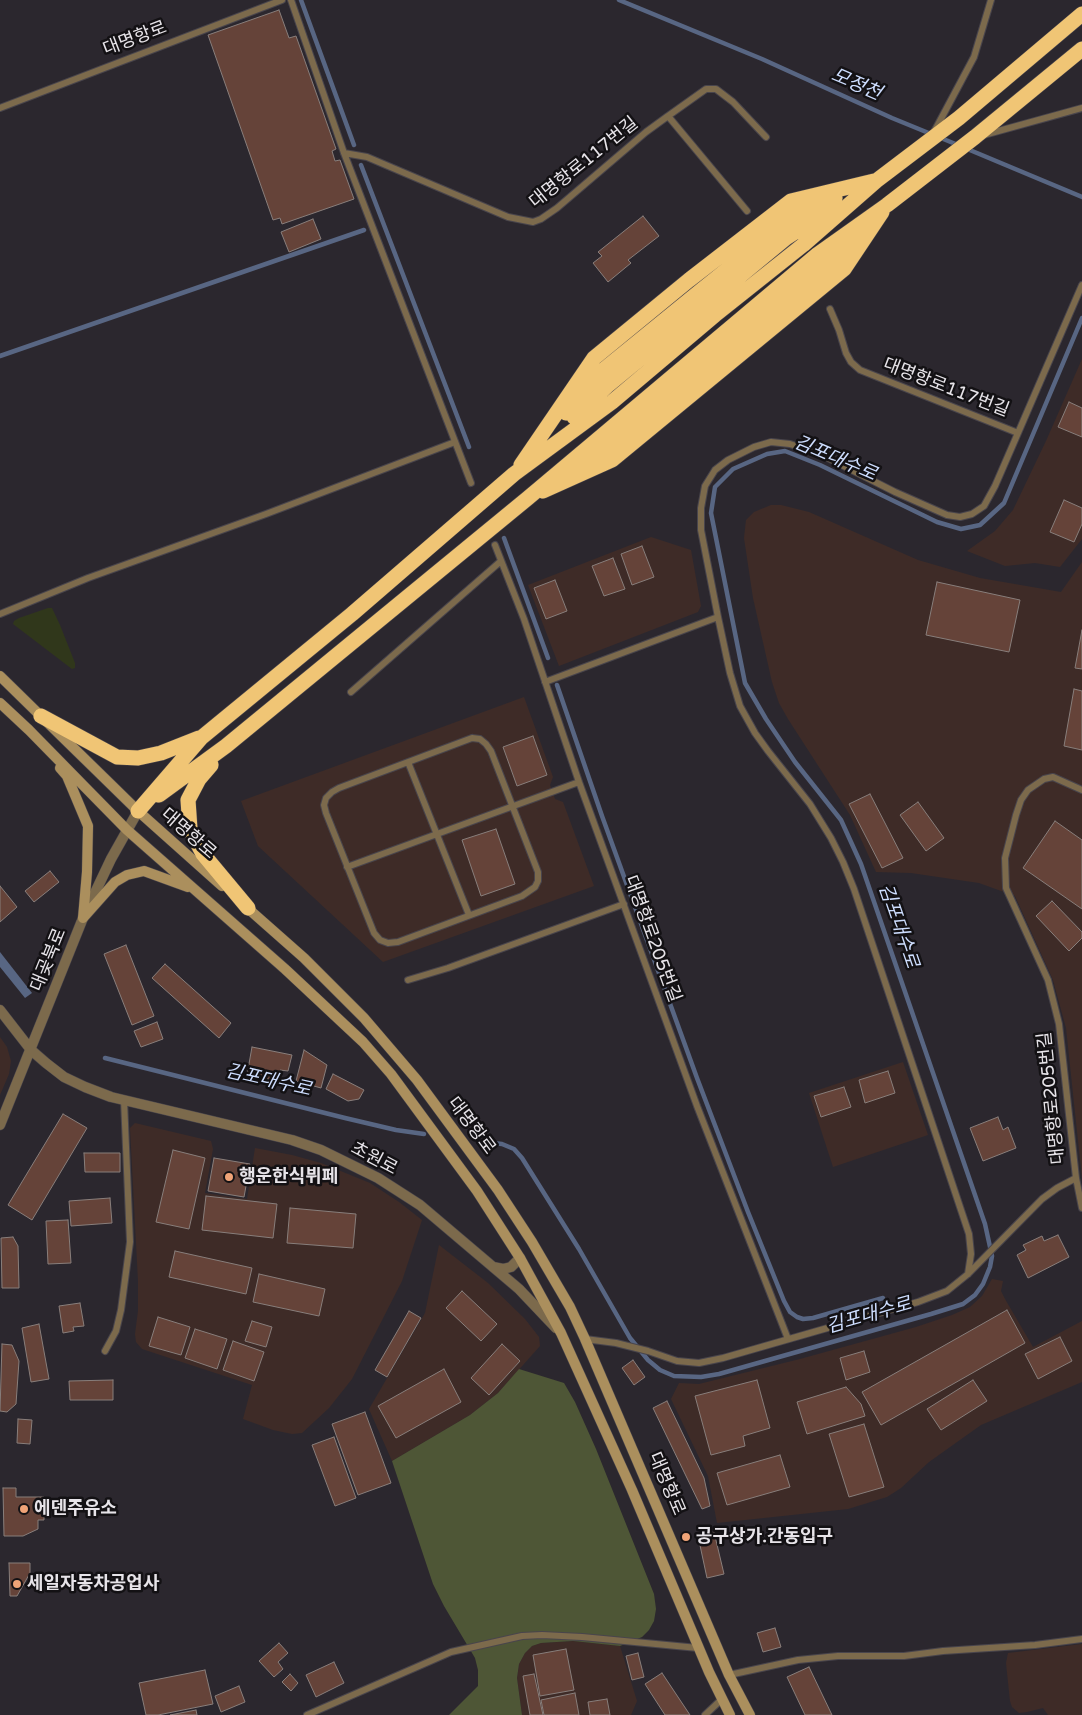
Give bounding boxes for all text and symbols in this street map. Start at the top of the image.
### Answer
street label: 대명항로 [100,17,170,61]
water label: 모정천 [827,64,885,106]
street label: 대명항로117번길 [525,113,643,213]
street label: 대명항로117번길 [880,354,1012,422]
water label: 김포대수로 [790,431,880,487]
street label: 대명항로 [156,804,220,864]
street label: 대명항로205번길 [619,873,685,1005]
water label: 김포대수로 [873,881,923,971]
street label: 대곶북로 [27,925,71,995]
street label: 대명항로205번길 [1034,1031,1070,1165]
water label: 김포대수로 [223,1060,313,1102]
street label: 대명항로 [442,1093,500,1159]
street label: 초원로 [347,1138,401,1180]
place label: 행운한식뷔페 [239,1166,338,1188]
marker: 행운한식뷔페 [223,1171,235,1183]
water label: 김포대수로 [824,1293,914,1339]
street label: 대명항로 [643,1449,689,1519]
place label: 에덴주유소 [34,1498,117,1520]
marker: 에덴주유소 [18,1503,30,1515]
place label: 공구상가.간동입구 [696,1526,833,1548]
marker: 공구상가.간동입구 [680,1531,692,1543]
place label: 세일자동차공업사 [27,1573,159,1595]
marker: 세일자동차공업사 [11,1578,23,1590]

